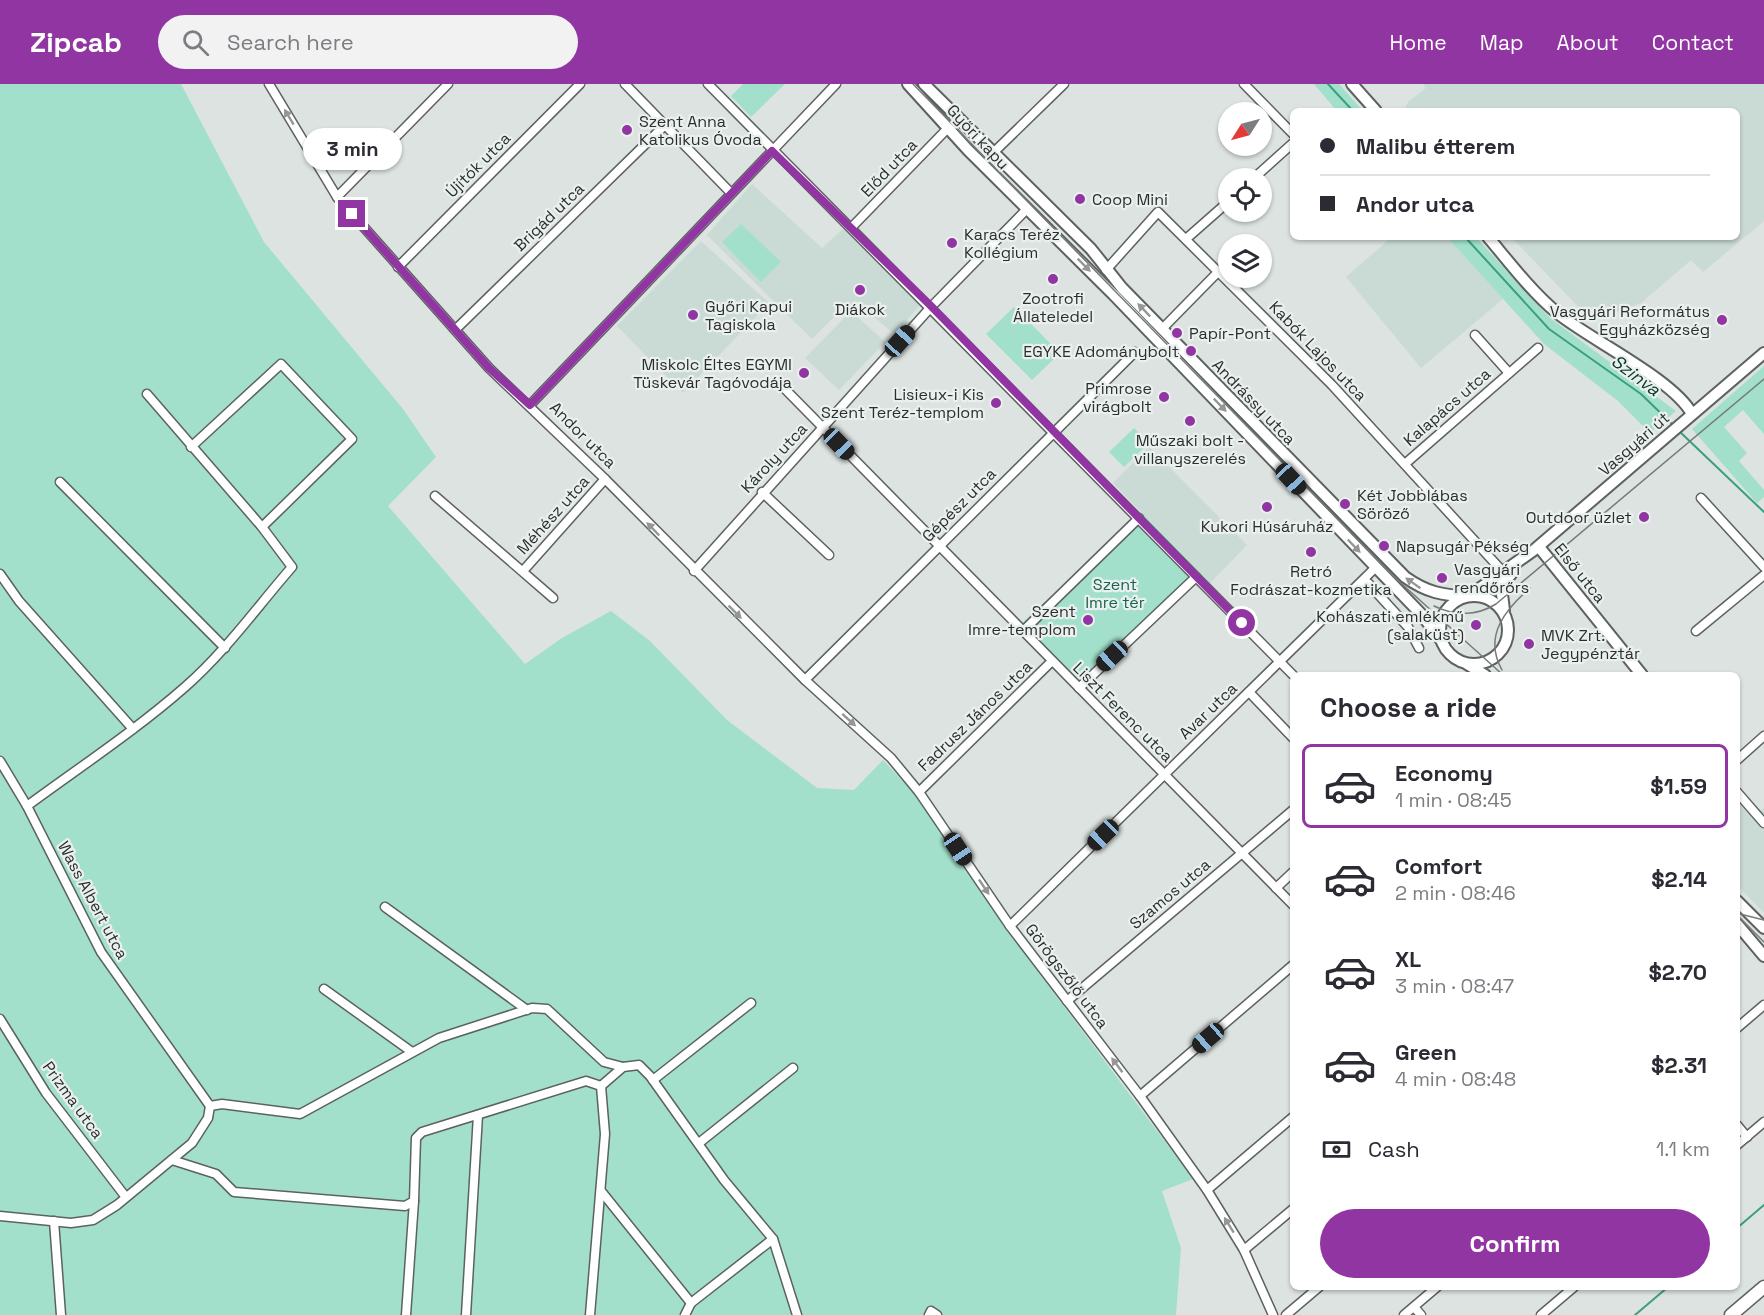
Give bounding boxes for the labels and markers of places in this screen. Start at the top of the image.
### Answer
place label: Szent Anna Katolikus Óvoda [639,111,762,150]
marker: Szent Anna Katolikus Óvoda [620,123,634,137]
place label: Coop Mini [1092,189,1168,210]
marker: Coop Mini [1073,192,1087,206]
place label: Karacs Teréz Kollégium [964,224,1060,263]
marker: Karacs Teréz Kollégium [945,236,959,250]
marker: Zootrofi Állateledel [1046,272,1060,286]
marker: Diákok [853,283,867,297]
place label: Zootrofi Állateledel [1013,288,1093,327]
place label: Győri Kapui Tagiskola [705,296,792,335]
place label: Diákok [835,299,886,320]
place label: Vasgyári Református Egyházközség [1550,301,1710,340]
marker: Győri Kapui Tagiskola [686,308,700,322]
marker: Vasgyári Református Egyházközség [1715,313,1729,327]
place label: Papír-Pont [1189,323,1271,344]
marker: Papír-Pont [1170,326,1184,340]
place label: EGYKE Adománybolt [1023,341,1179,362]
marker: EGYKE Adománybolt [1184,344,1198,358]
place label: Miskolc Éltes EGYMI Tüskevár Tagóvodája [633,354,792,393]
marker: Miskolc Éltes EGYMI Tüskevár Tagóvodája [797,366,811,380]
place label: Primrose virágbolt [1083,378,1152,417]
place label: Lisieux-i Kis Szent Teréz-templom [821,384,984,423]
marker: Primrose virágbolt [1157,390,1171,404]
marker: Lisieux-i Kis Szent Teréz-templom [989,396,1003,410]
marker: Műszaki bolt - villanyszerelés [1183,414,1197,428]
place label: Műszaki bolt - villanyszerelés [1134,430,1246,469]
place label: Két Jobblábas Söröző [1357,485,1468,524]
marker: Két Jobblábas Söröző [1338,497,1352,511]
marker: Kukori Húsáruház [1260,500,1274,514]
place label: Outdoor üzlet [1526,507,1632,528]
marker: Outdoor üzlet [1637,510,1651,524]
place label: Kukori Húsáruház [1201,516,1333,537]
place label: Napsugár Pékség [1396,536,1529,557]
marker: Napsugár Pékség [1377,539,1391,553]
marker: Retró Fodrászat-kozmetika [1304,545,1318,559]
place label: Vasgyári rendőrőrs [1454,559,1529,598]
place label: Retró Fodrászat-kozmetika [1230,561,1392,600]
marker: Vasgyári rendőrőrs [1435,571,1449,585]
place label: Szent Imre-templom [968,601,1076,640]
place label: Kohászati emlékmű (salaküst) [1316,606,1464,645]
marker: Szent Imre-templom [1081,613,1095,627]
marker: Kohászati emlékmű (salaküst) [1469,618,1483,632]
place label: MVK Zrt. Jegypénztár [1541,625,1640,664]
marker: MVK Zrt. Jegypénztár [1522,637,1536,651]

